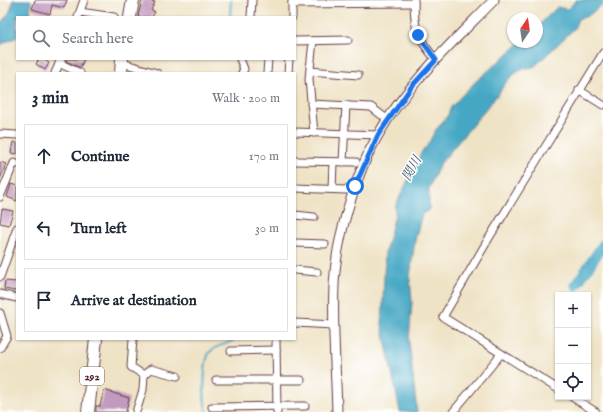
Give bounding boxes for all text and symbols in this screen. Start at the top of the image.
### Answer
north arrow [507,12,543,48]
search box [16,16,296,60]
route end [409,26,427,44]
icon: search [30,27,52,49]
text: Search here [62,29,133,48]
text: 3 min [32,88,69,109]
text: Walk · 200 m [212,90,280,107]
icon: ahead [33,145,55,167]
text: Continue [71,147,129,166]
text: 170 m [249,148,279,165]
water label: 関川 [399,151,427,184]
route start [346,177,364,195]
icon: left [33,217,55,239]
text: Turn left [71,219,127,238]
text: 30 m [255,220,279,237]
icon: arrive [33,289,55,311]
text: Arrive at destination [71,291,197,310]
map controls [555,292,591,400]
button: + [555,292,591,328]
button: − [555,328,591,364]
button: locate [555,364,591,400]
road number: 292 [80,367,104,385]

